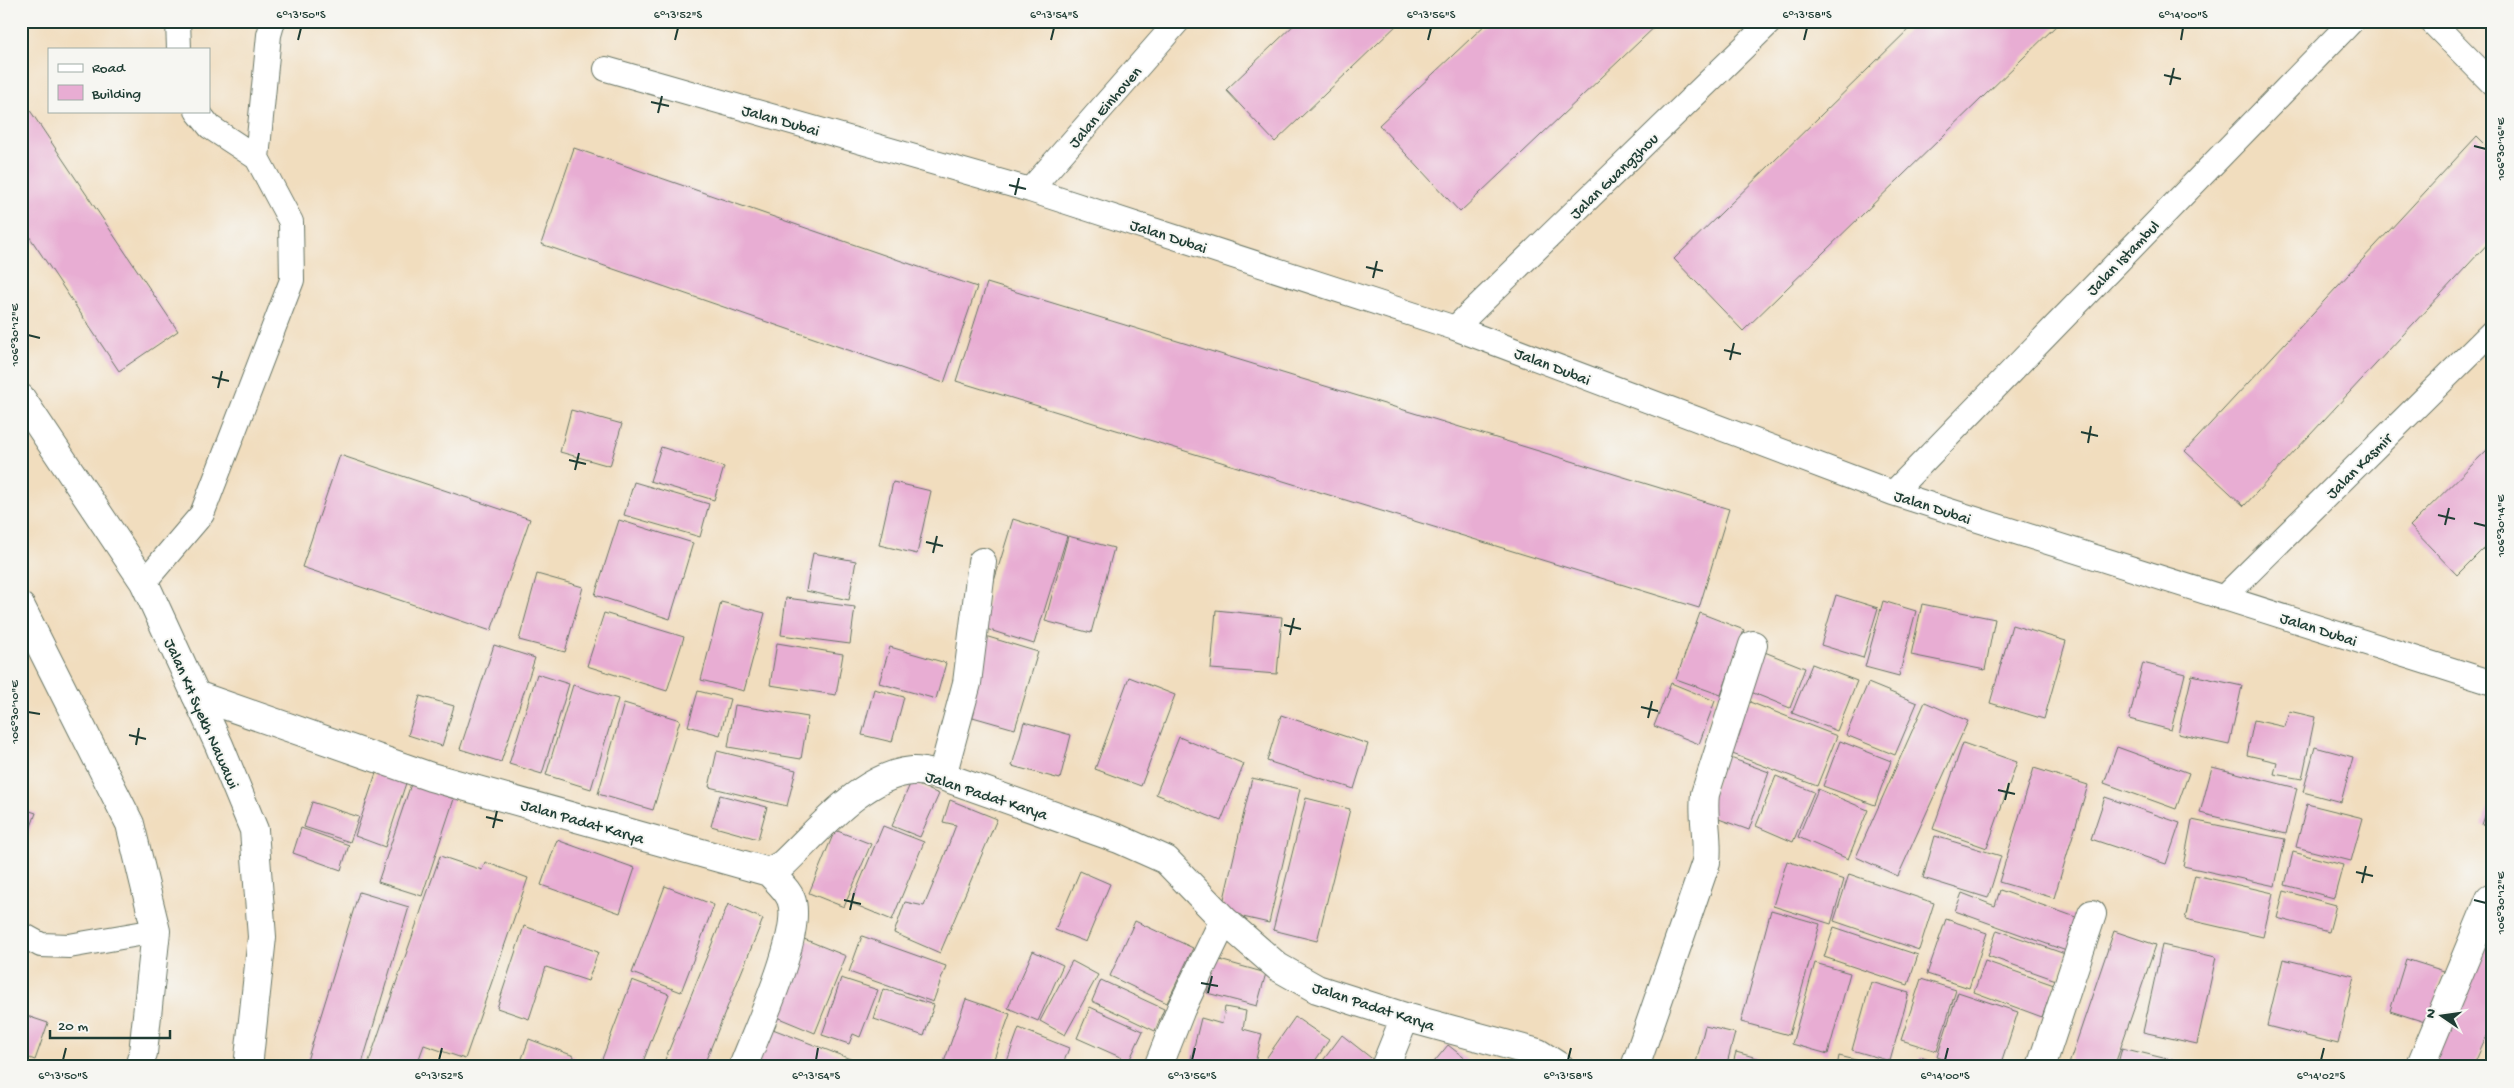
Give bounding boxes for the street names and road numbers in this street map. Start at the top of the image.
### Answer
street label: Jalan Einhoven [1066,63,1148,153]
street label: Jalan Dubai [739,102,821,143]
street label: Jalan Guangzhou [1567,130,1664,225]
street label: Jalan Dubai [1127,217,1209,260]
street label: Jalan Istambul [2084,218,2165,301]
street label: Jalan Dubai [1511,345,1592,391]
street label: Jalan Kasmir [2324,430,2398,504]
street label: Jalan Dubai [1891,488,1973,531]
street label: Jalan Dubai [2277,610,2359,653]
street label: Jalan KH Syekh Nawawi [158,636,242,792]
street label: Jalan Padat Karya [922,769,1051,826]
street label: Jalan Padat Karya [518,797,647,850]
street label: Jalan Padat Karya [1309,980,1438,1037]

